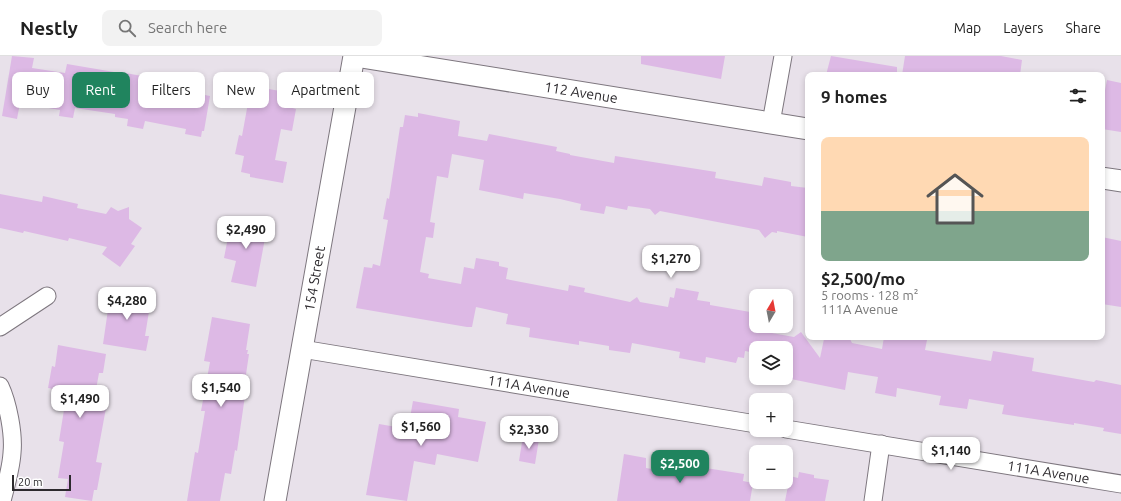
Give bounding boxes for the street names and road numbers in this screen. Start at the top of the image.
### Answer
street label: 112 Avenue [543,79,619,106]
street label: 154 Street [301,244,328,312]
street label: 111A Avenue [487,372,571,401]
street label: 111A Avenue [1006,457,1091,487]

